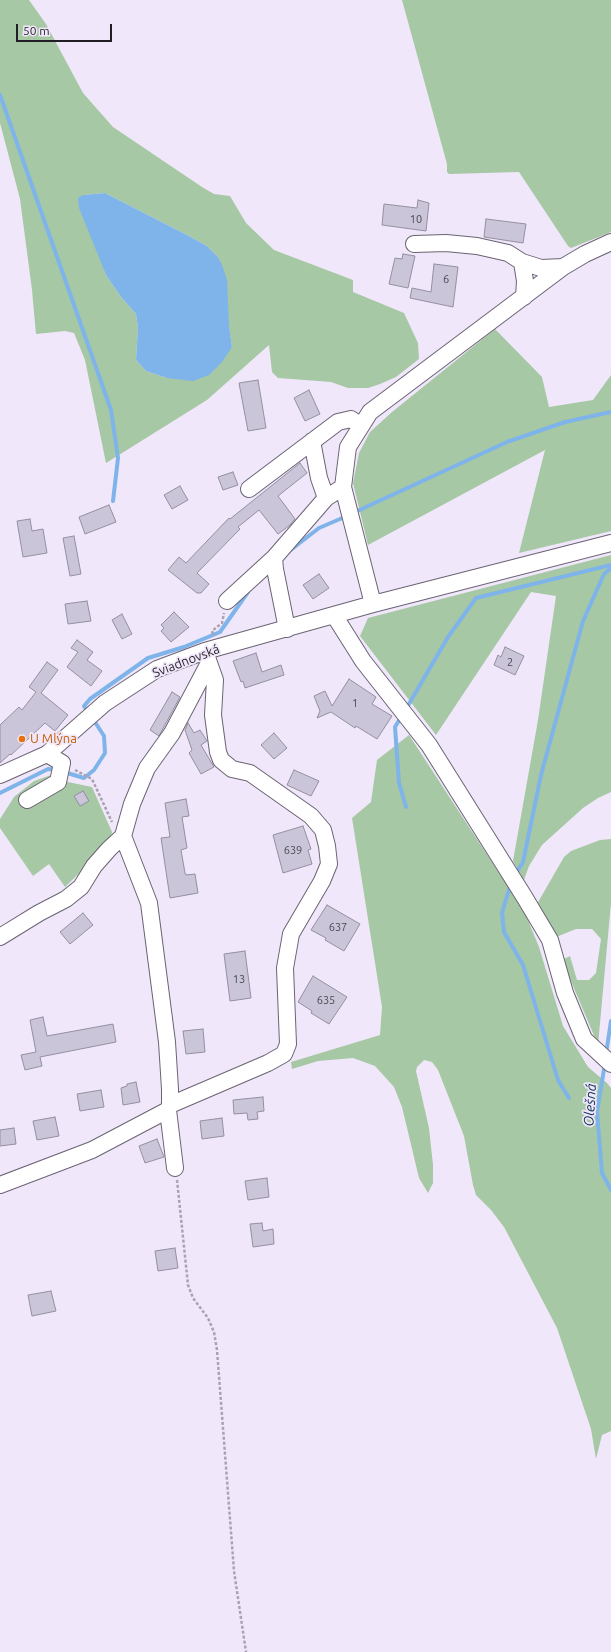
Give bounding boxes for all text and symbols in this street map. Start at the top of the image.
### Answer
scale bar [18,16,114,42]
text: 50 m [23,24,50,37]
house number: 10 [410,212,422,226]
house number: 6 [443,272,449,286]
street label: Sviadnovská [150,641,222,681]
house number: 2 [507,655,513,669]
house number: 1 [352,696,358,710]
place label: U Mlýna [30,731,77,747]
marker: U Mlýna [17,734,27,744]
house number: 639 [284,843,302,857]
house number: 637 [329,920,347,934]
house number: 13 [233,972,245,986]
house number: 635 [317,993,335,1007]
water label: Olešná [580,1083,600,1127]

